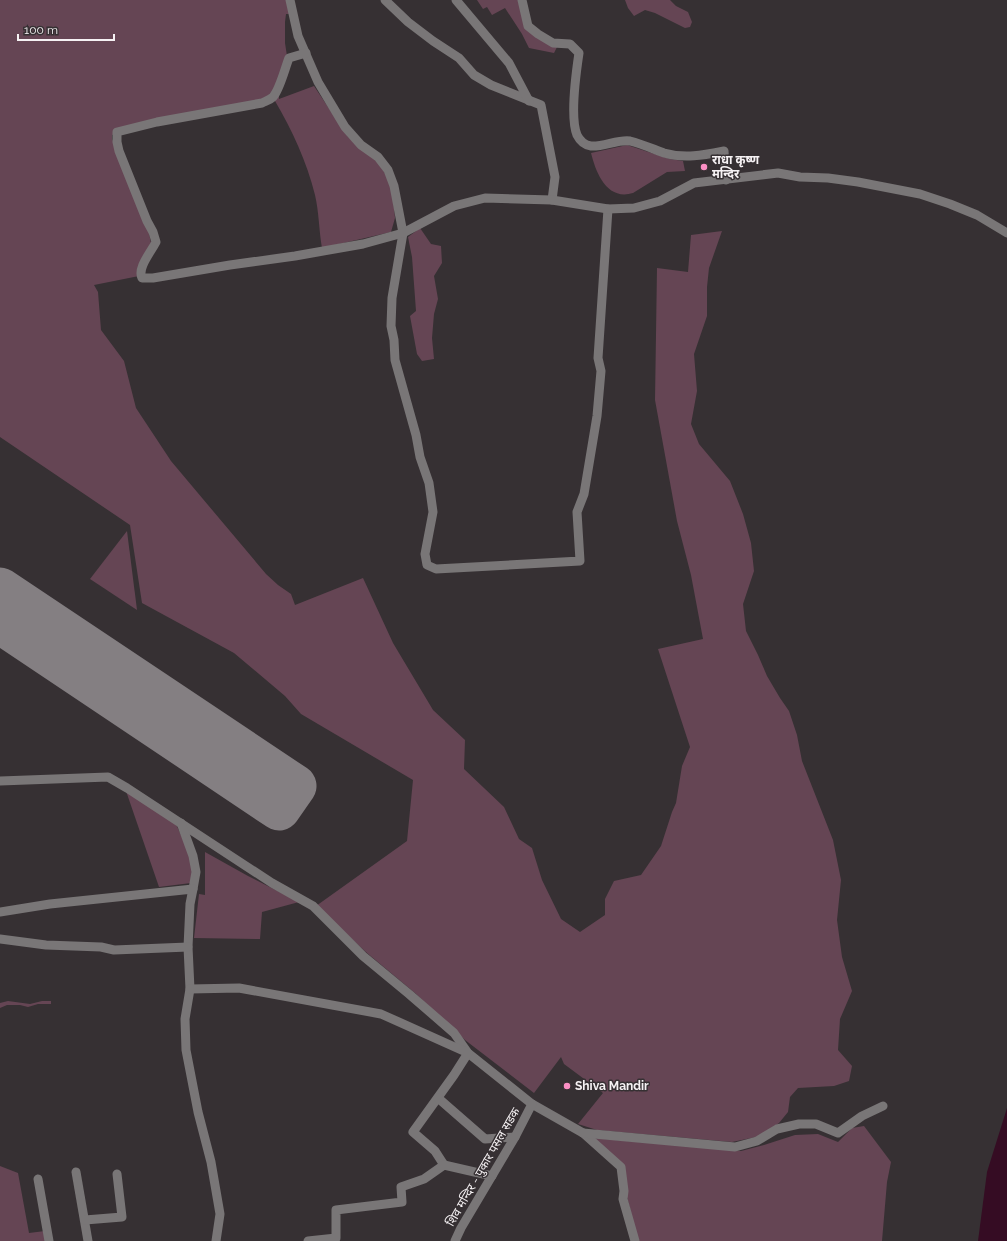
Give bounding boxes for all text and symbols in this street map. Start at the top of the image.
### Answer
scale bar [18,16,114,42]
text: 100 m [24,23,58,37]
place label: राधा कृष्ण मन्दिर [712,153,760,181]
marker: राधा कृष्ण मन्दिर [699,162,709,172]
place label: Shiva Mandir [575,1079,649,1093]
marker: Shiva Mandir [562,1081,572,1091]
street label: शिव मन्दिर - पुकार पसल सडक [442,1104,524,1229]

